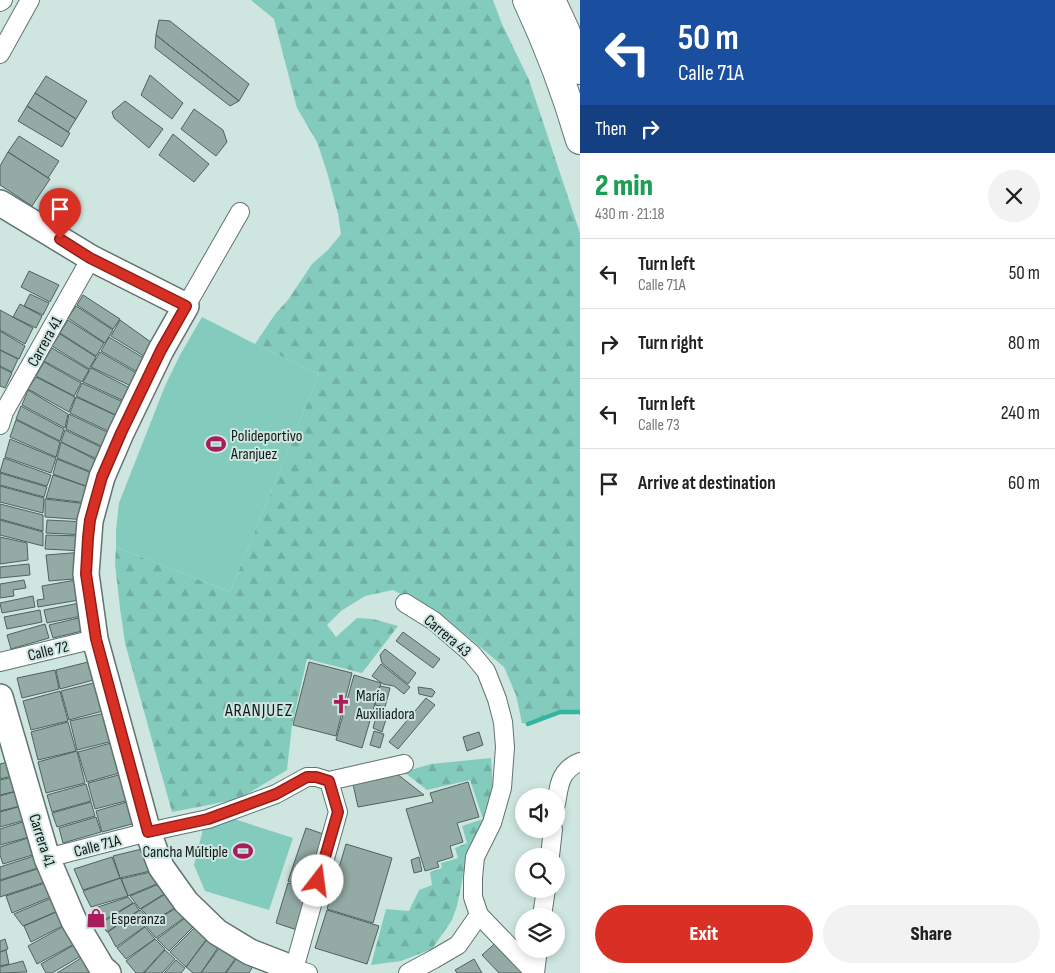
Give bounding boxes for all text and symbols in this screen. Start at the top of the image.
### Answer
text: 50 m [678,17,739,60]
icon: left [595,20,660,85]
text: Calle 71A [678,60,744,87]
icon: right [636,115,664,143]
text: Then [595,118,626,141]
text: 2 min [595,168,653,204]
button: close [988,170,1040,222]
pin [39,188,81,239]
icon: arrive [46,195,74,223]
text: 430 m · 21:18 [595,205,665,224]
text: Turn left [638,253,695,276]
icon: left [595,260,623,288]
text: 50 m [1009,262,1040,285]
text: Calle 71A [638,276,686,295]
street label: Carrera 41 [24,313,67,370]
icon: right [595,330,623,358]
text: Turn right [638,332,703,355]
text: 80 m [1008,332,1040,355]
text: Turn left [638,393,695,416]
icon: left [595,400,623,428]
text: 240 m [1001,402,1040,425]
text: Calle 73 [638,416,680,435]
place label: Polideportivo Aranjuez [230,427,302,464]
sports icon: Polideportivo Aranjuez [205,433,227,455]
icon: arrive [595,470,623,498]
text: Arrive at destination [638,472,776,495]
text: 60 m [1008,472,1040,495]
street label: Carrera 43 [420,611,474,661]
street label: Calle 72 [26,637,71,666]
place label: María Auxiliadora [355,687,415,724]
church icon: María Auxiliadora [330,693,352,715]
district label: ARANJUEZ [224,700,293,721]
map controls [515,788,565,958]
button: sound [515,788,565,838]
street label: Carrera 41 [24,812,59,870]
street label: Calle 71A [72,831,123,862]
sports icon: Cancha Múltiple [232,840,254,862]
place label: Cancha Múltiple [142,843,228,862]
button: search [515,848,565,898]
position arrow [291,854,343,906]
button: Exit [595,905,813,963]
button: Share [823,905,1040,963]
shop icon: Esperanza [85,907,107,929]
button: layers [515,908,565,958]
place label: Esperanza [111,910,166,929]

